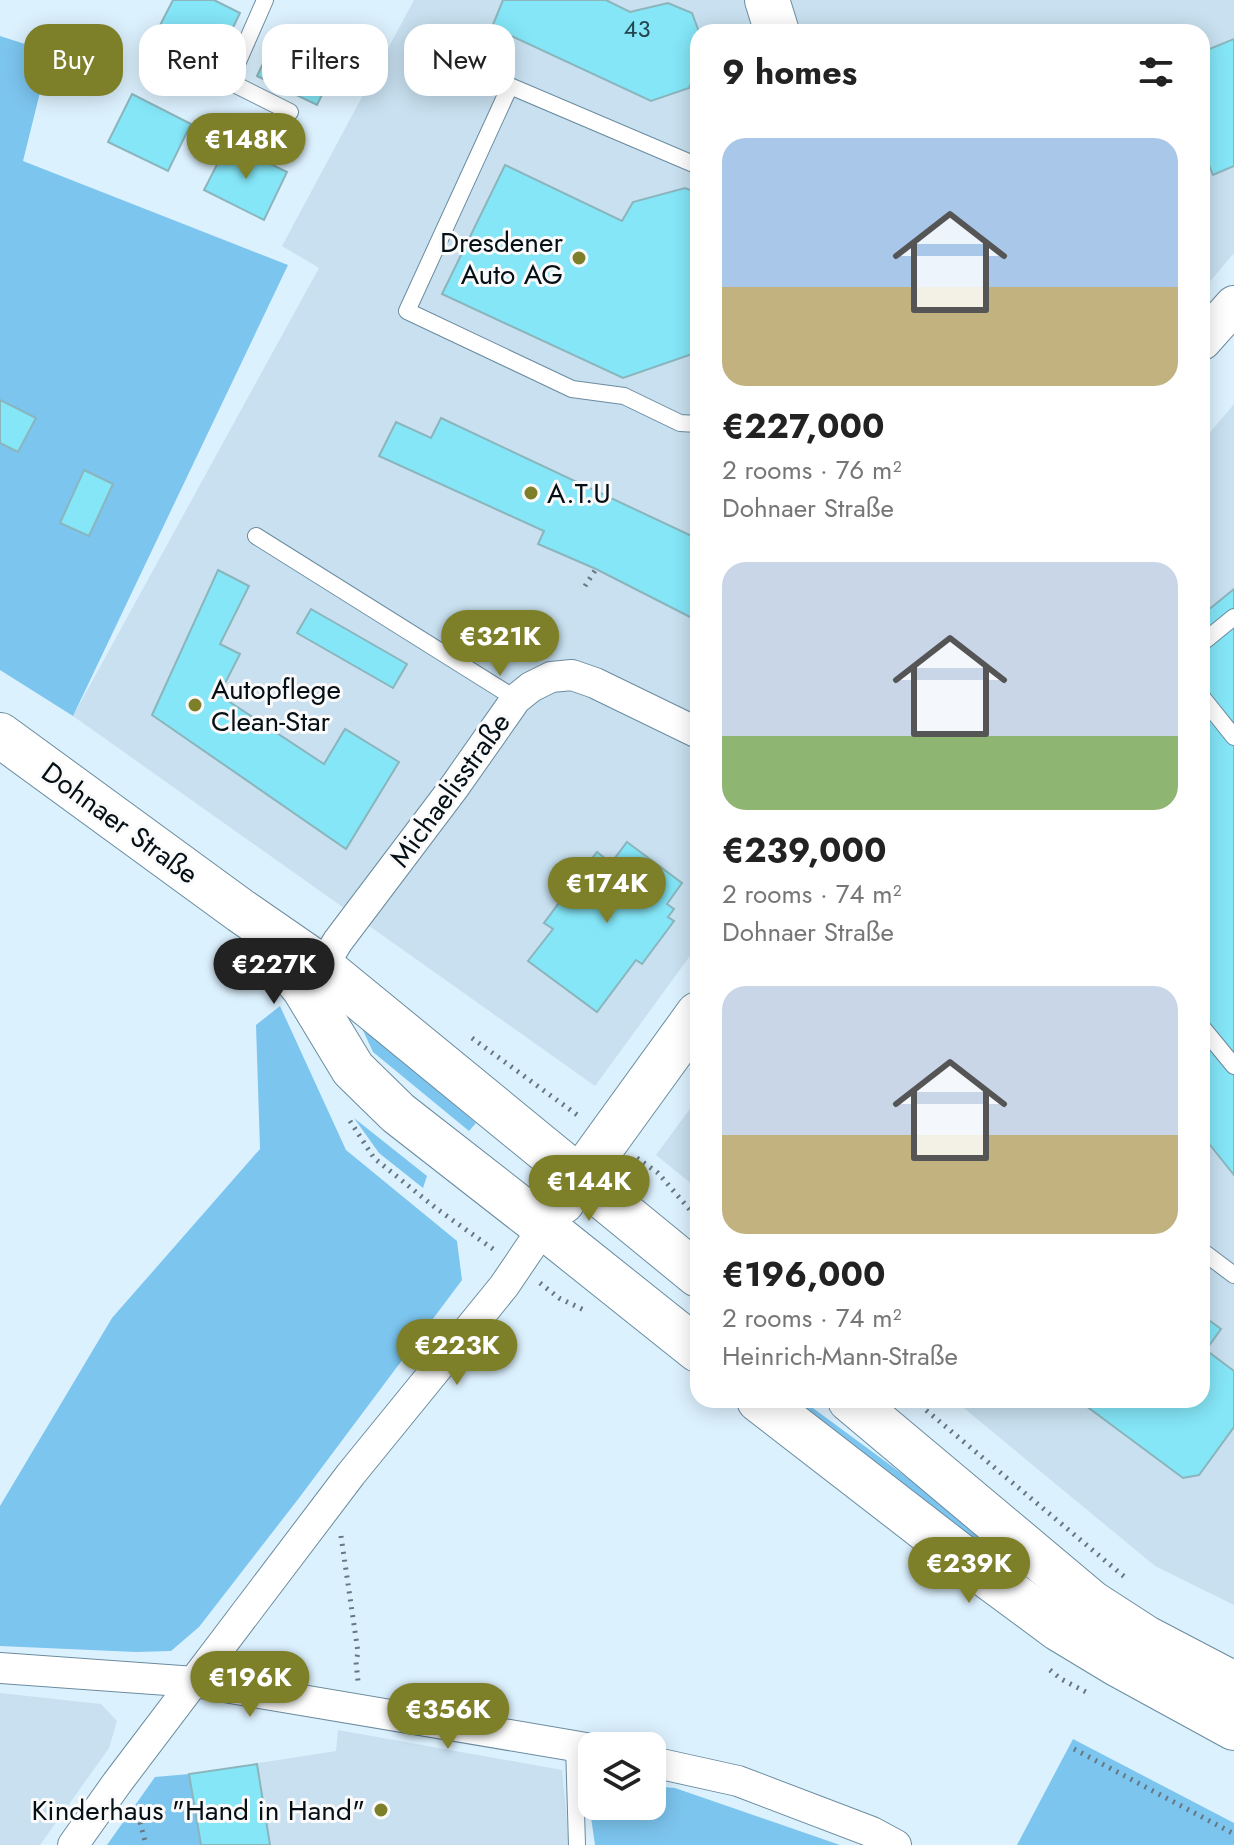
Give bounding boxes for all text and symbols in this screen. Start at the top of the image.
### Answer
house number: 43 [623,11,651,46]
chip: Buy [24,24,123,96]
chip: Rent [139,24,246,96]
chip: Filters [262,24,388,96]
chip: New [404,24,515,96]
text: 9 homes [722,48,857,97]
icon: filters [1134,50,1178,94]
pin: €148K [190,113,302,181]
text: €148K [205,120,287,158]
icon: home [878,190,1022,334]
place label: Dresdener Auto AG [440,222,563,295]
marker: Dresdener Auto AG [570,249,588,267]
text: €227,000 [722,402,885,451]
text: 2 rooms · 76 m² [722,451,901,489]
place label: A.T.U [547,473,611,514]
marker: A.T.U [522,484,540,502]
text: Dohnaer Straße [722,489,894,527]
pin: €321K [444,610,556,678]
icon: home [878,614,1022,758]
text: €321K [459,617,541,655]
place label: Autopflege Clean-Star [211,669,341,742]
marker: Autopflege Clean-Star [186,696,204,714]
street label: Michaelisstraße [380,704,520,876]
street label: Dohnaer Straße [33,752,207,894]
text: €239,000 [722,826,887,875]
pin: €174K [551,857,663,925]
text: €174K [566,864,648,902]
text: 2 rooms · 74 m² [722,875,902,913]
text: Dohnaer Straße [722,913,894,951]
pin: €227K [218,938,330,1006]
text: €227K [232,945,317,983]
icon: home [878,1038,1022,1182]
pin: €144K [533,1155,645,1223]
text: €144K [547,1162,631,1200]
text: €196,000 [722,1250,886,1299]
text: 2 rooms · 74 m² [722,1299,902,1337]
pin: €223K [401,1319,513,1387]
text: €223K [414,1326,500,1364]
text: Heinrich-Mann-Straße [722,1337,958,1375]
pin: €239K [913,1537,1025,1605]
text: €239K [926,1544,1012,1582]
pin: €196K [194,1651,306,1719]
text: €196K [208,1658,292,1696]
pin: €356K [392,1683,504,1751]
text: €356K [405,1690,491,1728]
map controls [578,1732,666,1820]
button: layers [578,1732,666,1820]
place label: Kinderhaus "Hand in Hand" [32,1790,365,1831]
marker: Kinderhaus "Hand in Hand" [372,1801,390,1819]

